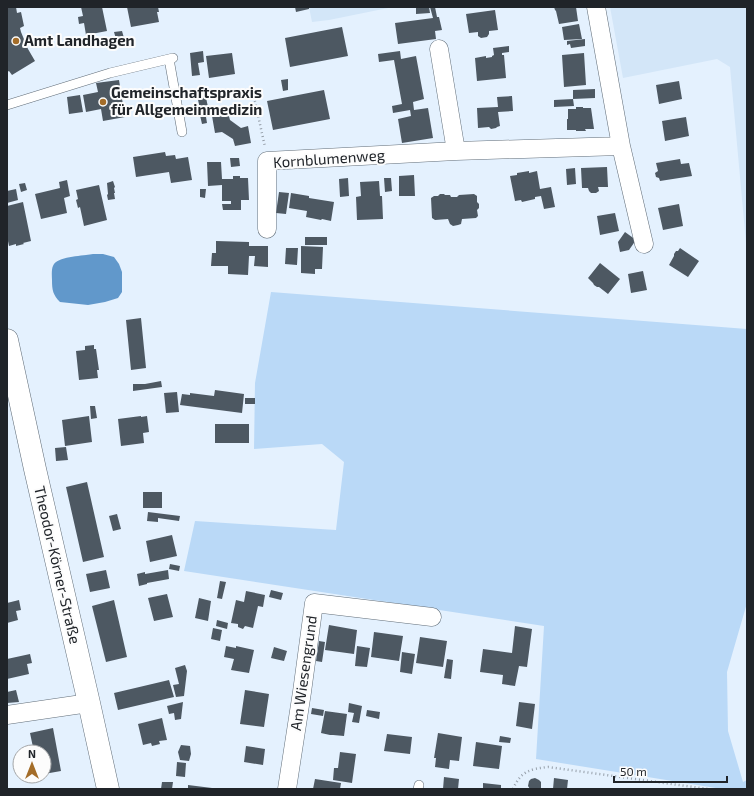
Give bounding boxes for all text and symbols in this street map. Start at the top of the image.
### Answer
place label: Amt Landhagen [24,31,135,49]
marker: Amt Landhagen [11,36,21,46]
place label: Gemeinschaftspraxis für Allgemeinmedizin [111,83,262,118]
marker: Gemeinschaftspraxis für Allgemeinmedizin [98,97,108,107]
street label: Kornblumenweg [272,145,386,171]
street label: Theodor-Körner-Straße [31,484,85,645]
street label: Am Wiesengrund [286,614,320,732]
north arrow [12,744,52,784]
text: N [28,747,36,760]
scale bar [614,758,727,784]
text: 50 m [620,764,647,778]

